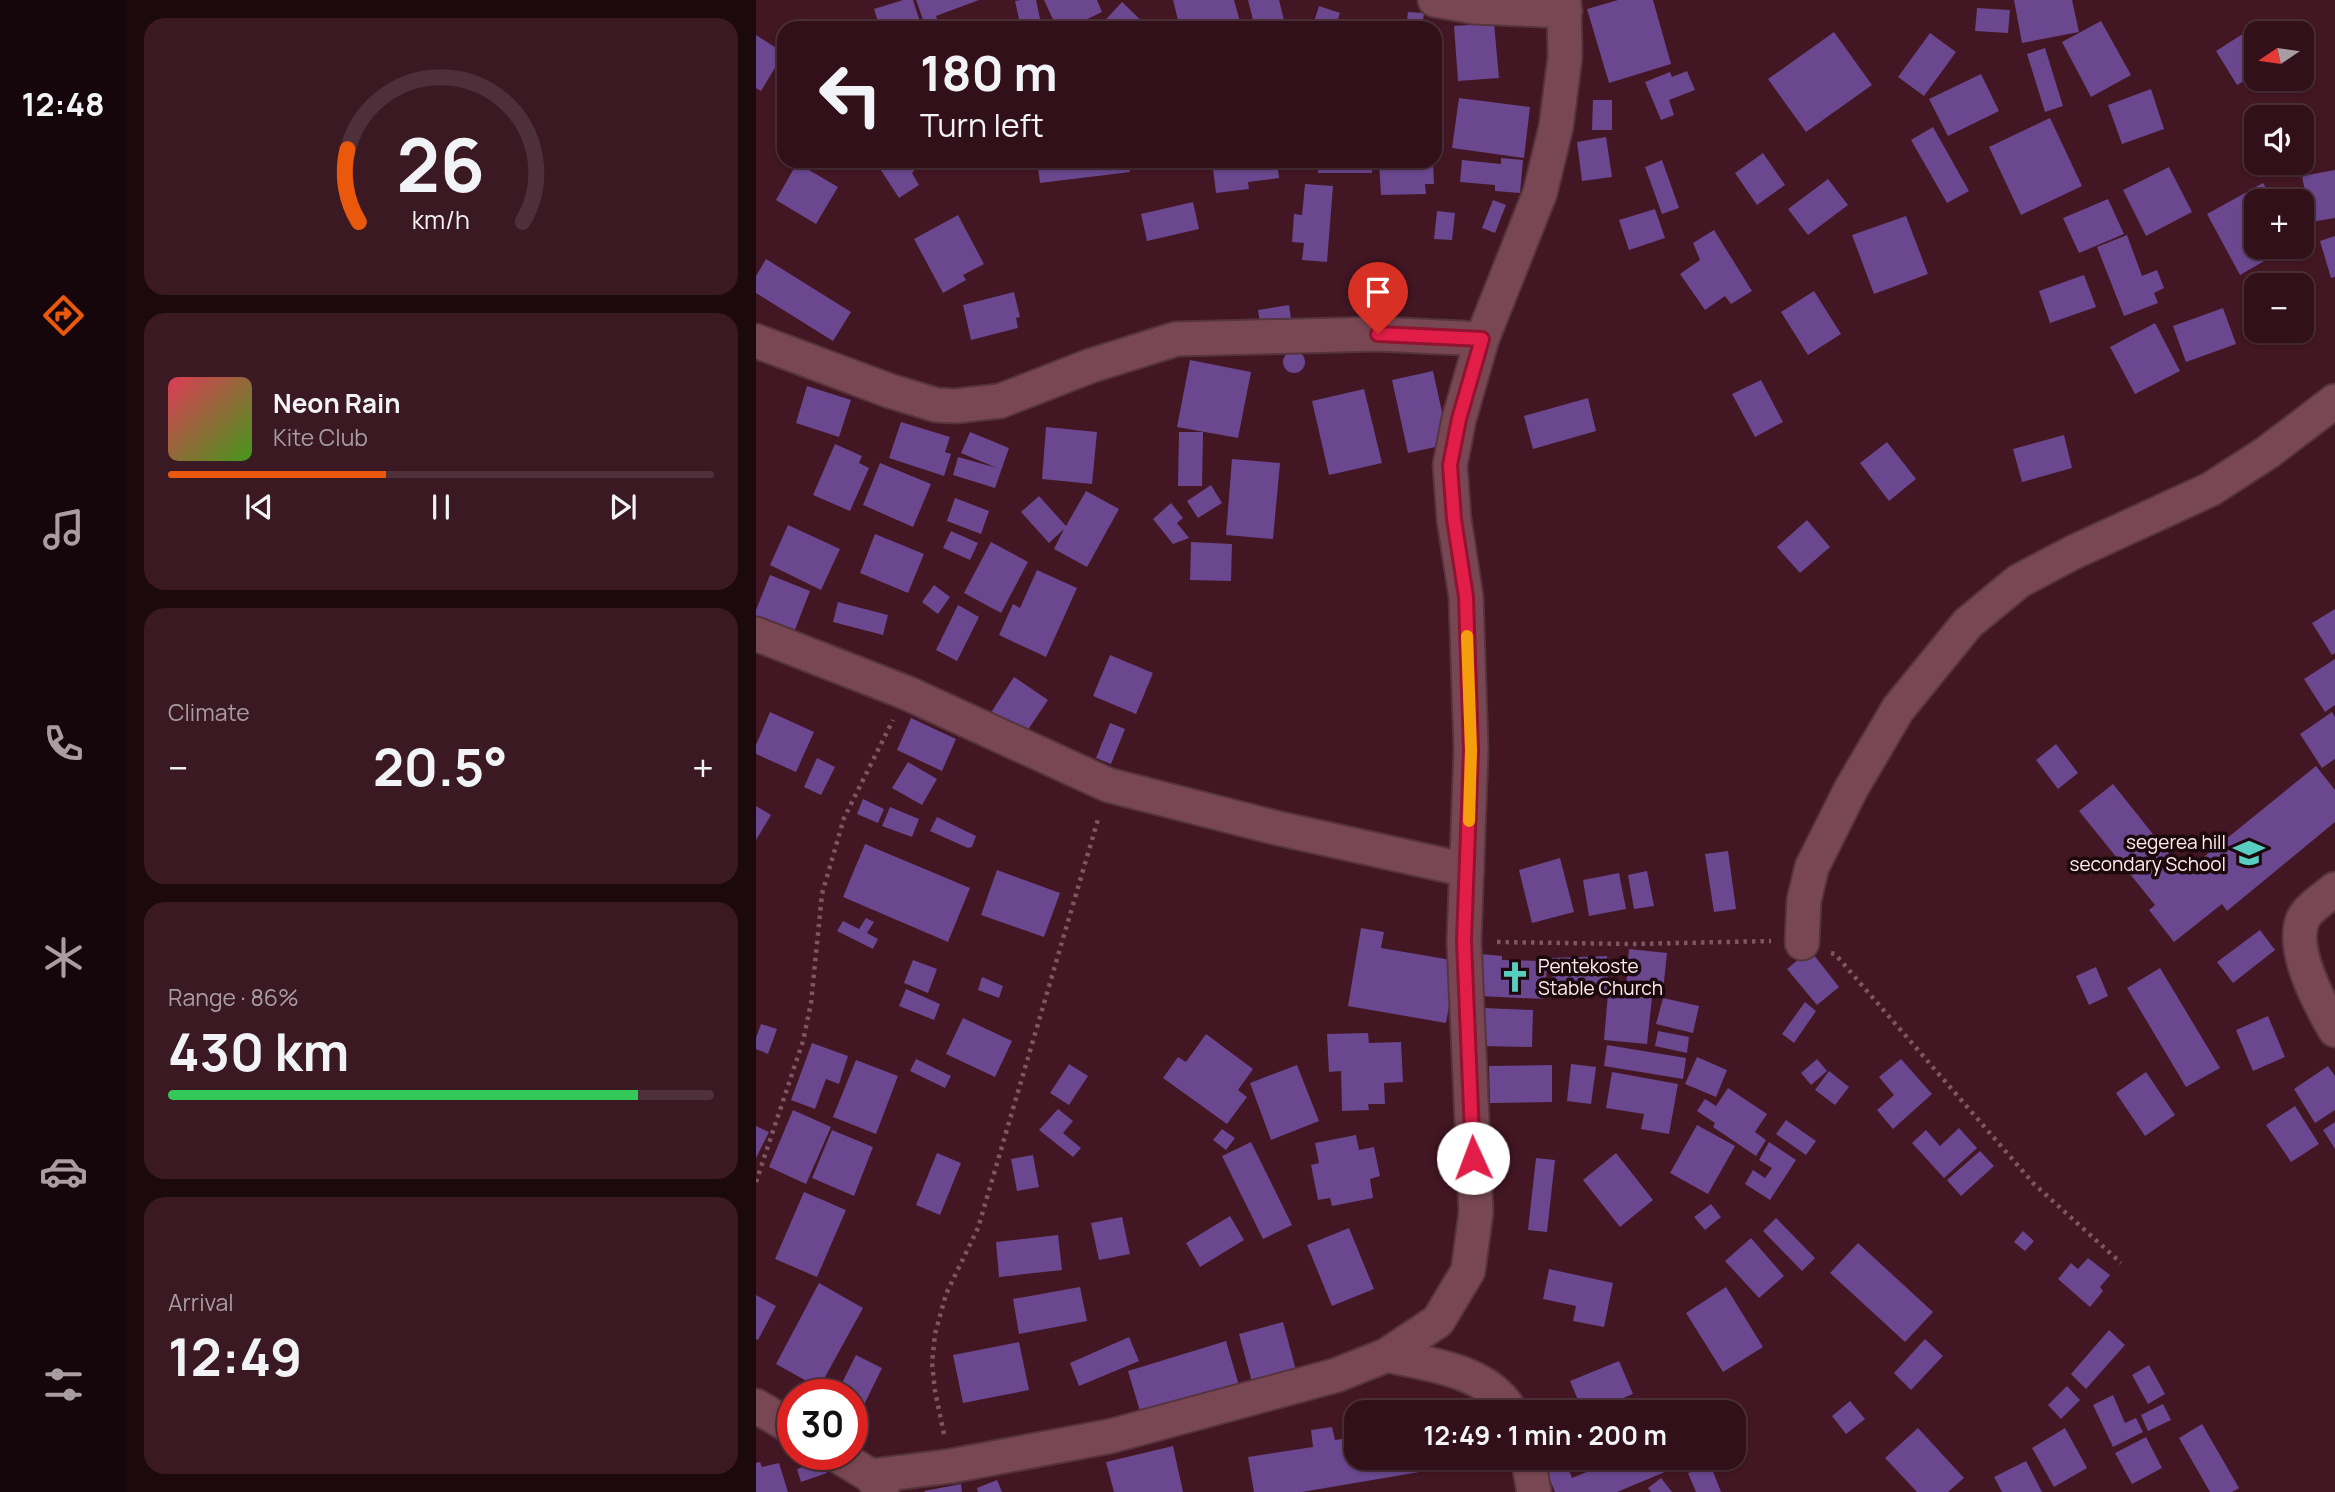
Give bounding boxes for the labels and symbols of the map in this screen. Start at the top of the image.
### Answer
north arrow [2244,21,2314,91]
pin [1348,262,1408,334]
place label: segerea hill secondary School [2069,829,2226,877]
school or university icon: segerea hill secondary School [2232,836,2266,870]
place label: Pentekoste Stable Church [1538,953,1663,1001]
church icon: Pentekoste Stable Church [1498,960,1532,994]
position arrow [1436,1121,1510,1195]
speed limit sign: 30 [777,1379,868,1470]

